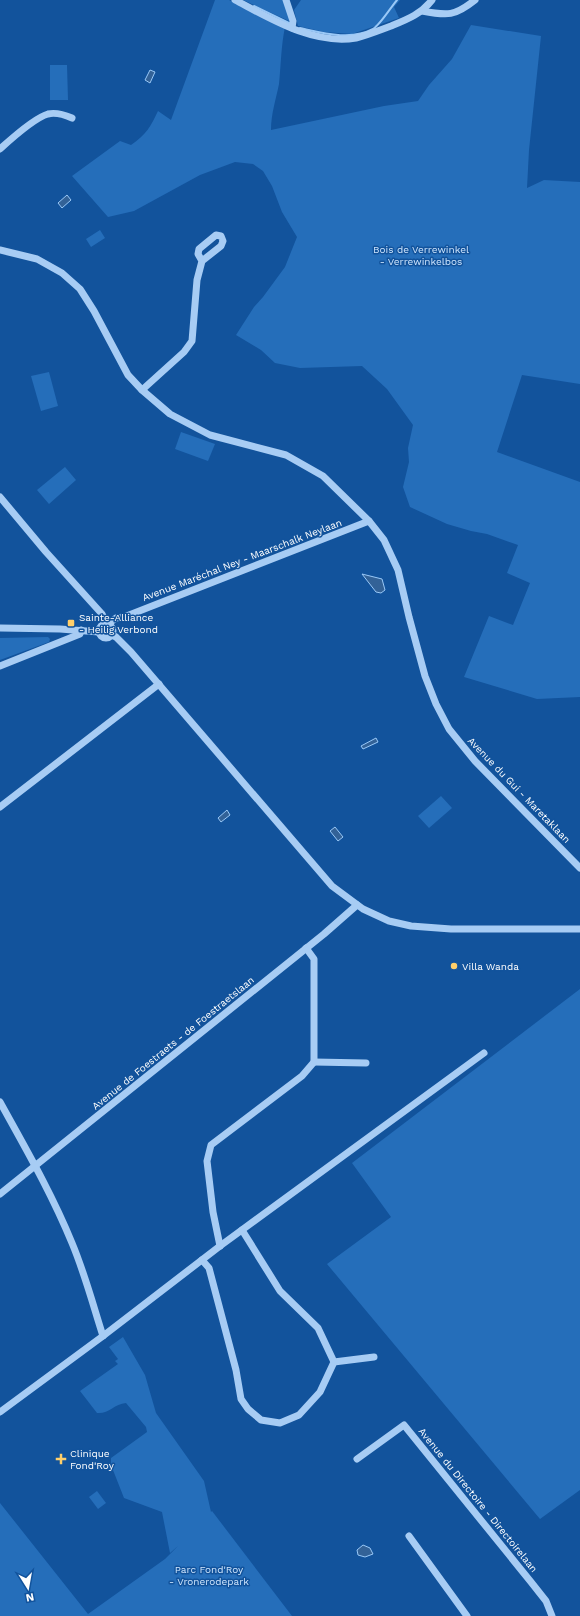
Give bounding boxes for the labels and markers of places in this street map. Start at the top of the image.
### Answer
place label: Sainte-Alliance - Heilig Verbond [79,612,158,635]
marker: Sainte-Alliance - Heilig Verbond [66,618,76,628]
marker: Villa Wanda [449,961,459,971]
place label: Villa Wanda [462,961,519,972]
place label: Clinique Fond'Roy [70,1448,115,1471]
marker: Clinique Fond'Roy [55,1453,67,1465]

